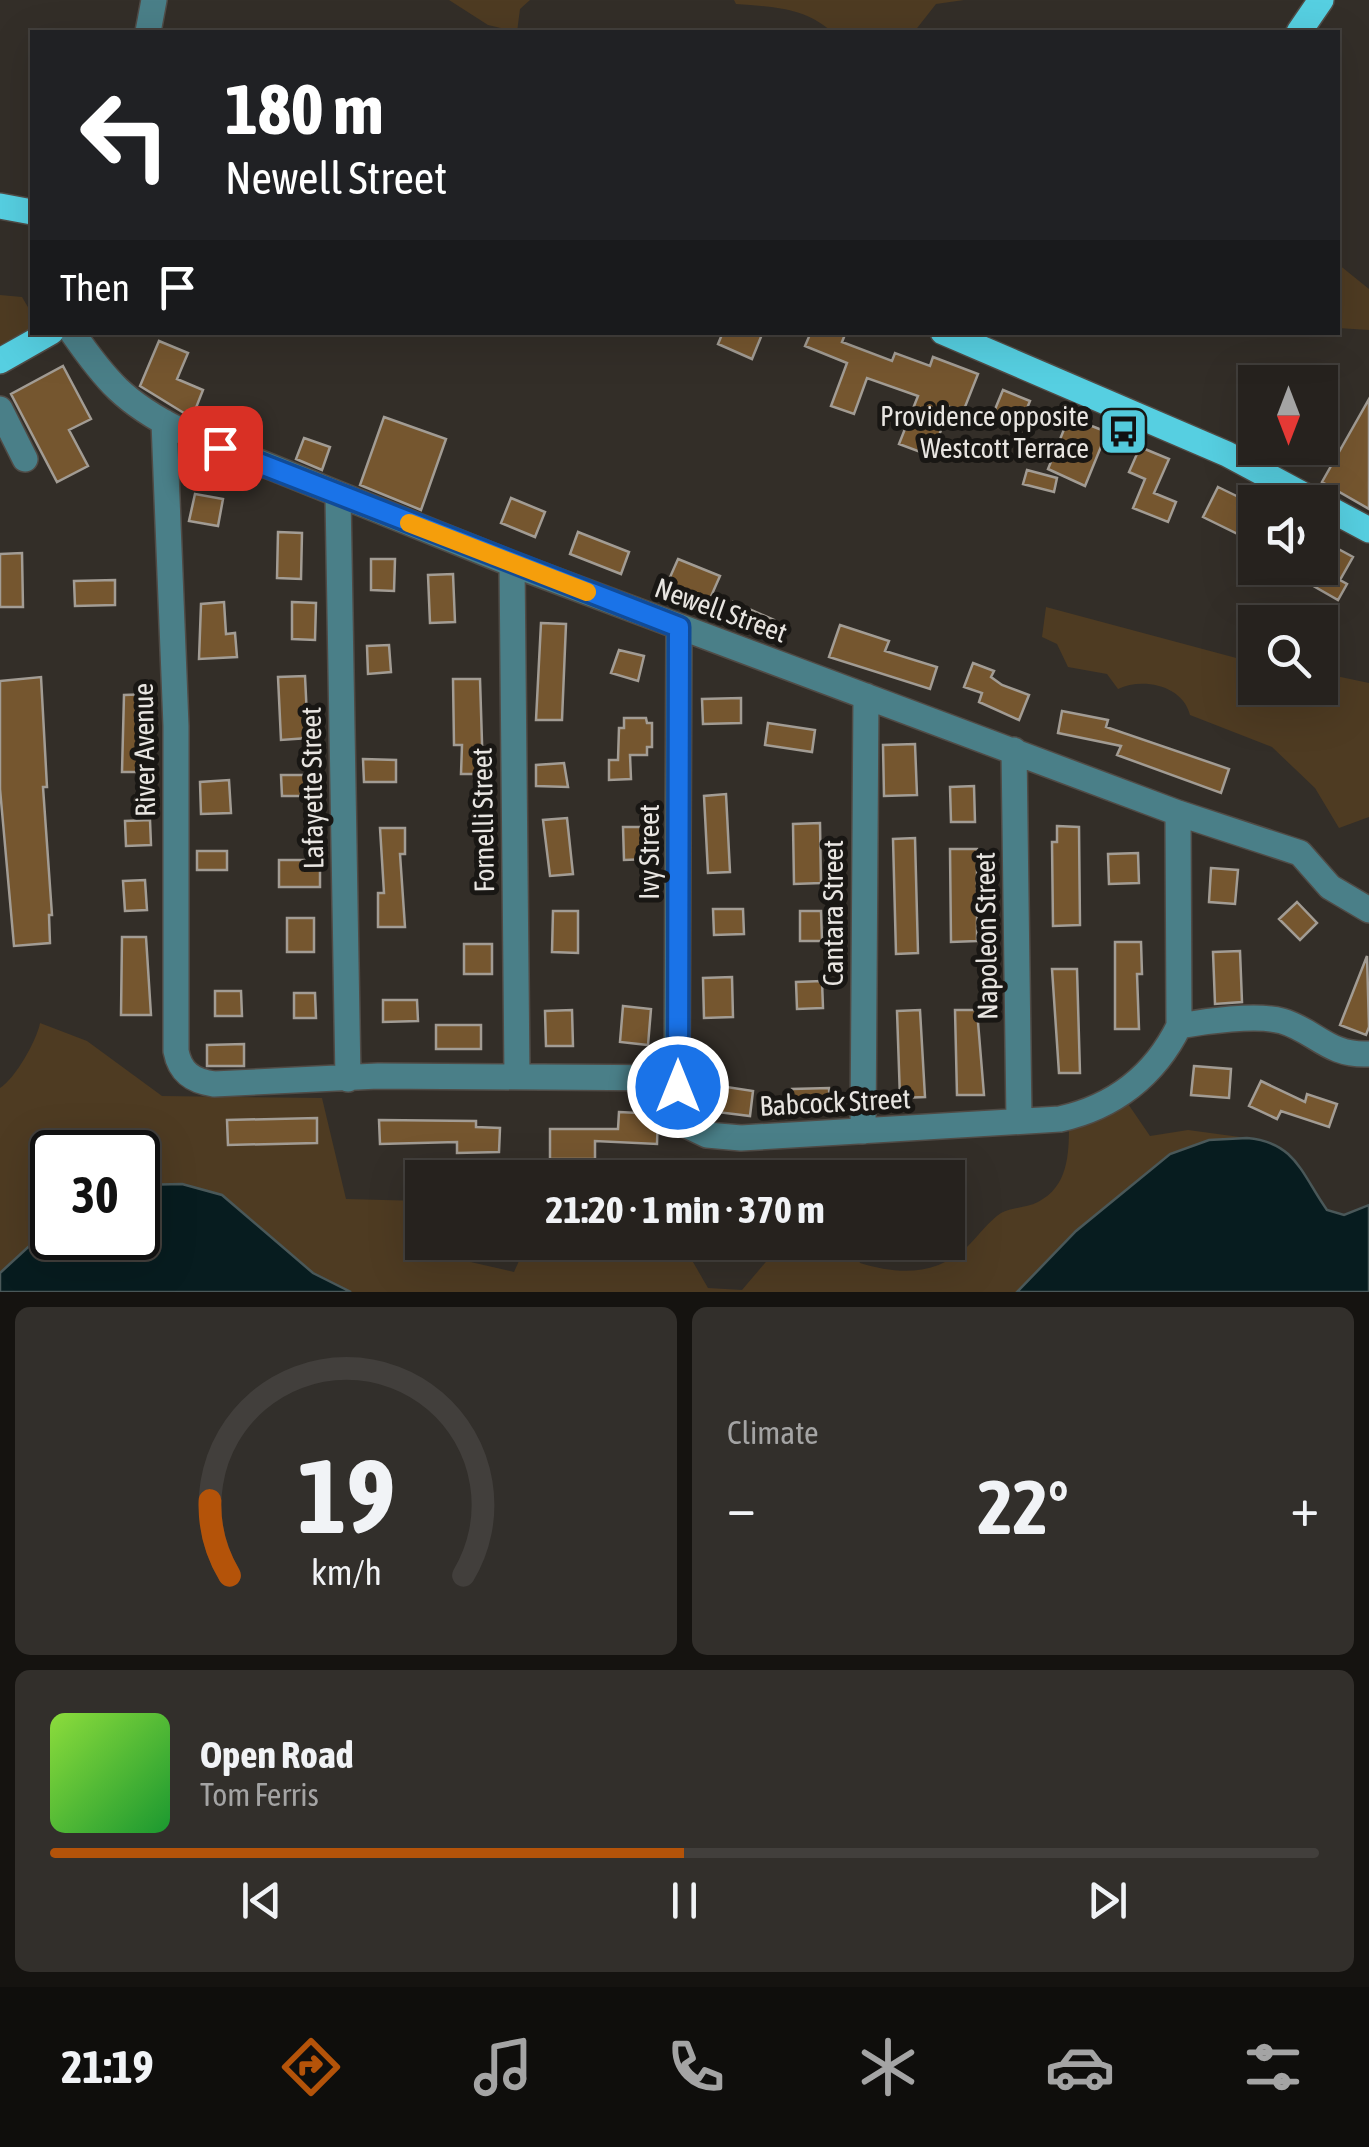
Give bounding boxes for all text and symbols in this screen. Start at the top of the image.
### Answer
text: 180 m [225,69,384,149]
icon: left [60,70,190,200]
text: Newell Street [225,152,447,204]
icon: arrive [150,260,205,315]
text: Then [60,266,130,309]
north arrow [1238,365,1338,465]
map controls [1238,365,1338,705]
place label: Providence opposite Westcott Terrace [880,400,1089,464]
pin [178,406,263,491]
bus stop icon: Providence opposite Westcott Terrace [1098,406,1150,458]
icon: arrive [193,421,248,476]
button: sound [1238,485,1338,585]
street label: Newell Street [651,571,791,649]
button: search [1238,605,1338,705]
street label: River Avenue [127,683,161,817]
street label: Lafayette Street [295,707,329,869]
street label: Fornelli Street [466,747,500,893]
street label: Ivy Street [633,804,665,900]
street label: Cantara Street [817,840,849,986]
street label: Napoleon Street [969,852,1003,1020]
position arrow [626,1035,730,1139]
street label: Babcock Street [759,1082,911,1122]
speed limit sign: 30 [30,1130,160,1260]
text: 21:20 · 1 min · 370 m [545,1188,825,1231]
text: Climate [727,1414,819,1451]
text: 19 [297,1436,395,1555]
text: 22° [977,1464,1069,1550]
text: − [727,1475,756,1538]
text: + [1290,1475,1319,1538]
text: km/h [311,1552,381,1593]
text: Open Road [200,1733,354,1776]
text: Tom Ferris [200,1776,319,1813]
icon: previous [234,1873,289,1928]
icon: pause [657,1873,712,1928]
icon: next [1080,1873,1135,1928]
icon: directions [276,2032,346,2102]
icon: music [468,2032,538,2102]
icon: phone [661,2032,731,2102]
icon: climate [853,2032,923,2102]
icon: car [1045,2032,1115,2102]
icon: filters [1238,2032,1308,2102]
text: 21:19 [61,2041,154,2093]

